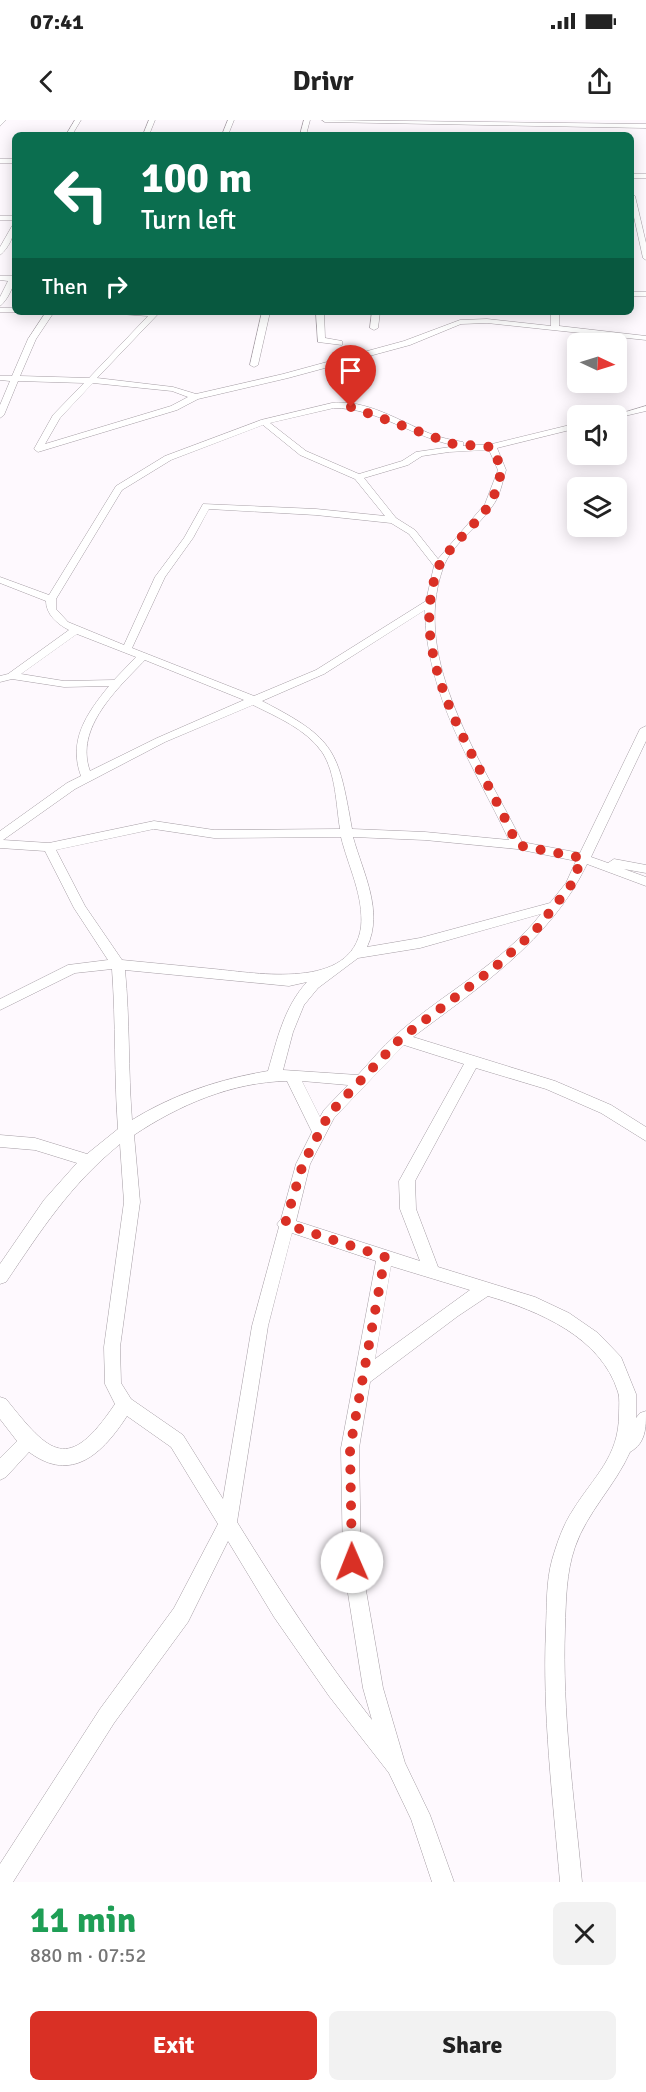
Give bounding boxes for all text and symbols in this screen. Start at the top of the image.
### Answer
text: 07:41 [30,8,84,35]
icon: back [30,65,63,98]
text: Drivr [293,65,353,98]
icon: share [583,65,616,98]
text: 100 m [141,153,252,204]
icon: left [42,156,120,234]
text: Turn left [141,204,236,237]
icon: right [100,270,133,303]
text: Then [42,273,88,300]
north arrow [567,333,627,393]
map controls [567,333,627,537]
pin [325,345,376,407]
icon: arrive [334,354,367,387]
button: sound [567,405,627,465]
button: layers [567,477,627,537]
position arrow [320,1530,384,1594]
text: 11 min [30,1898,136,1943]
button: close [553,1902,616,1965]
text: 880 m · 07:52 [30,1943,146,1968]
button: Exit [30,2011,317,2080]
button: Share [329,2011,616,2080]

